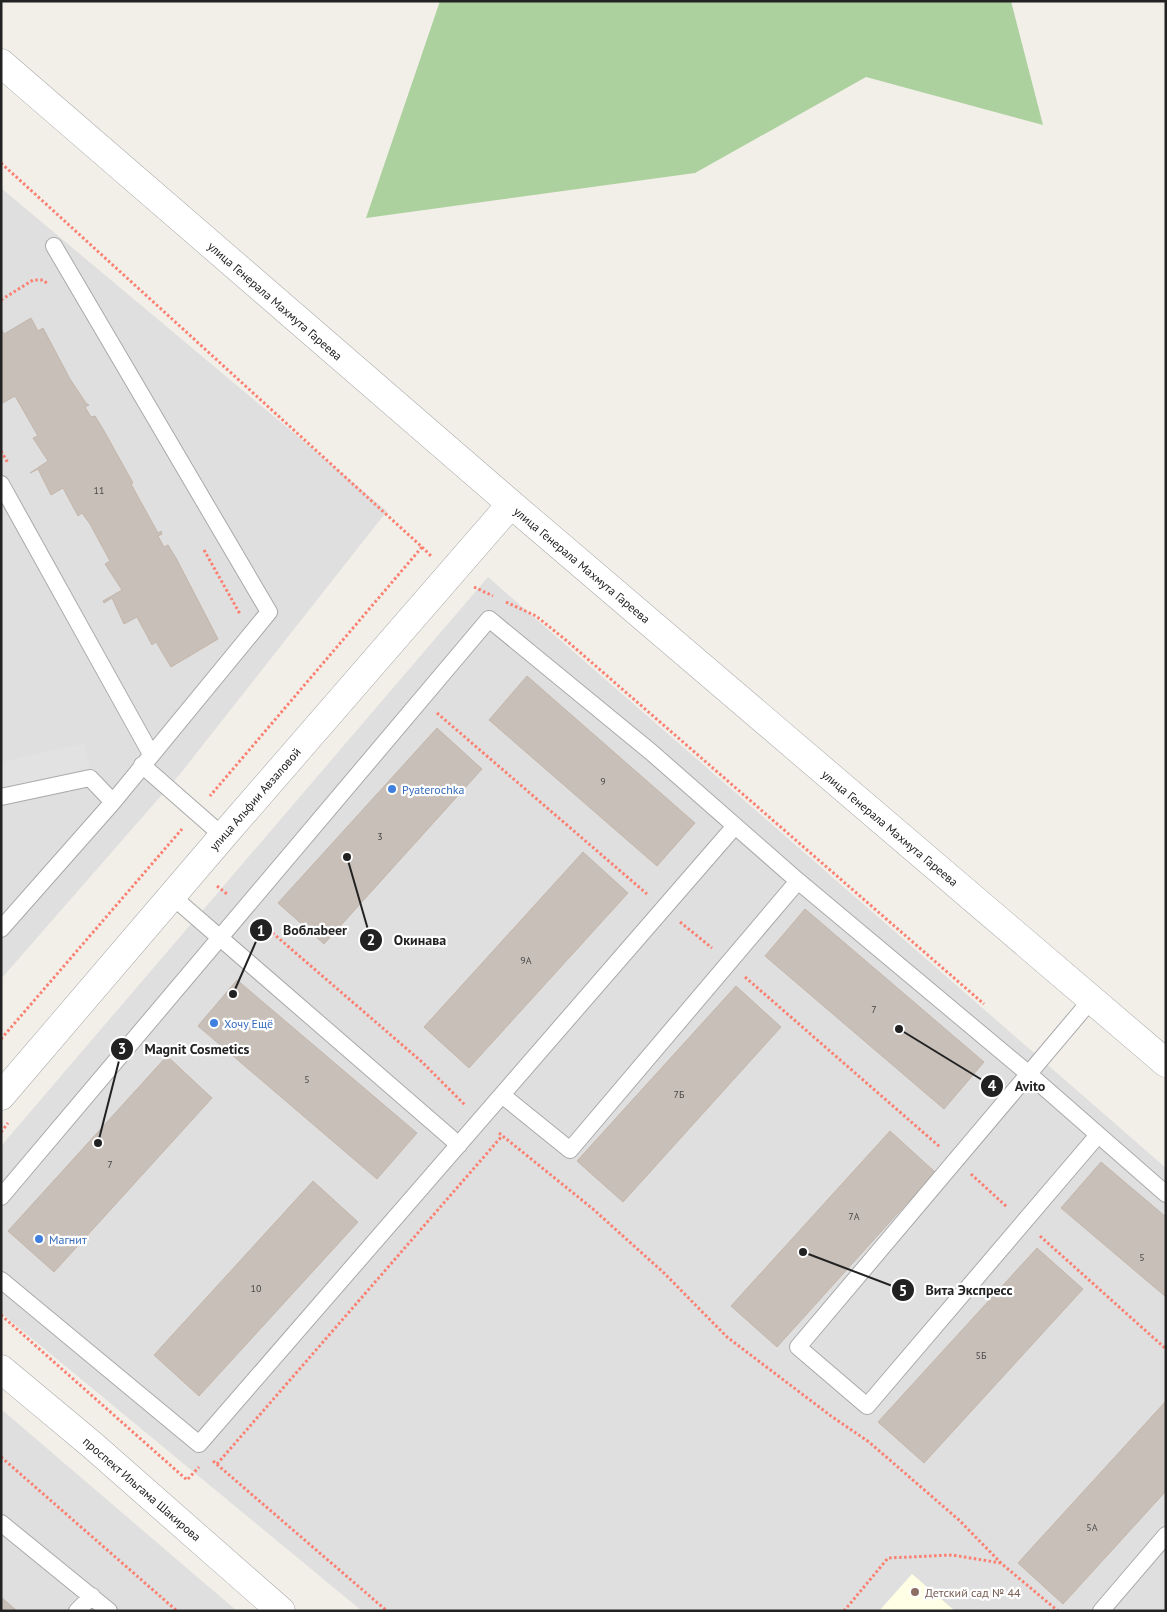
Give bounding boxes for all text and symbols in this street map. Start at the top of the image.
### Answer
street label: улица Генерала Махмута Гареева [205,238,345,364]
house number: 11 [94,484,104,497]
street label: улица Генерала Махмута Гареева [511,504,653,626]
street label: улица Альфии Авзаловой [206,744,304,854]
street label: улица Генерала Махмута Гареева [819,767,961,889]
house number: 9 [600,775,606,788]
place label: Pyaterochka [402,782,465,797]
marker: Pyaterochka [386,783,398,795]
house number: 3 [377,830,383,843]
callout: Воблаbeer [248,916,357,945]
text: 1 [257,921,265,940]
text: Воблаbeer [283,921,347,939]
callout: Окинава [359,926,456,955]
text: 2 [367,930,375,949]
text: Окинава [394,931,446,949]
house number: 9А [520,954,532,967]
house number: 7 [871,1003,877,1016]
place label: Хочу Ещё [224,1016,273,1031]
marker: Хочу Ещё [208,1017,220,1029]
callout: Magnit Cosmetics [110,1034,260,1063]
text: 3 [118,1039,126,1058]
text: Magnit Cosmetics [144,1040,250,1058]
callout: Avito [980,1072,1055,1101]
house number: 5 [304,1073,310,1086]
text: 4 [988,1076,997,1095]
text: Avito [1015,1077,1046,1095]
house number: 7Б [674,1088,685,1101]
house number: 7 [107,1158,113,1171]
house number: 7А [848,1210,860,1223]
place label: Магнит [49,1232,87,1247]
marker: Магнит [33,1233,45,1245]
house number: 5 [1139,1251,1145,1264]
callout: Вита Экспресс [890,1276,1022,1305]
text: 5 [899,1281,907,1300]
text: Вита Экспресс [926,1281,1012,1299]
house number: 10 [251,1282,262,1295]
house number: 5Б [976,1349,987,1362]
street label: проспект Ильгама Шакирова [80,1434,204,1544]
house number: 5А [1086,1521,1098,1534]
place label: Детский сад № 44 [925,1585,1021,1600]
marker: Детский сад № 44 [909,1586,921,1598]

